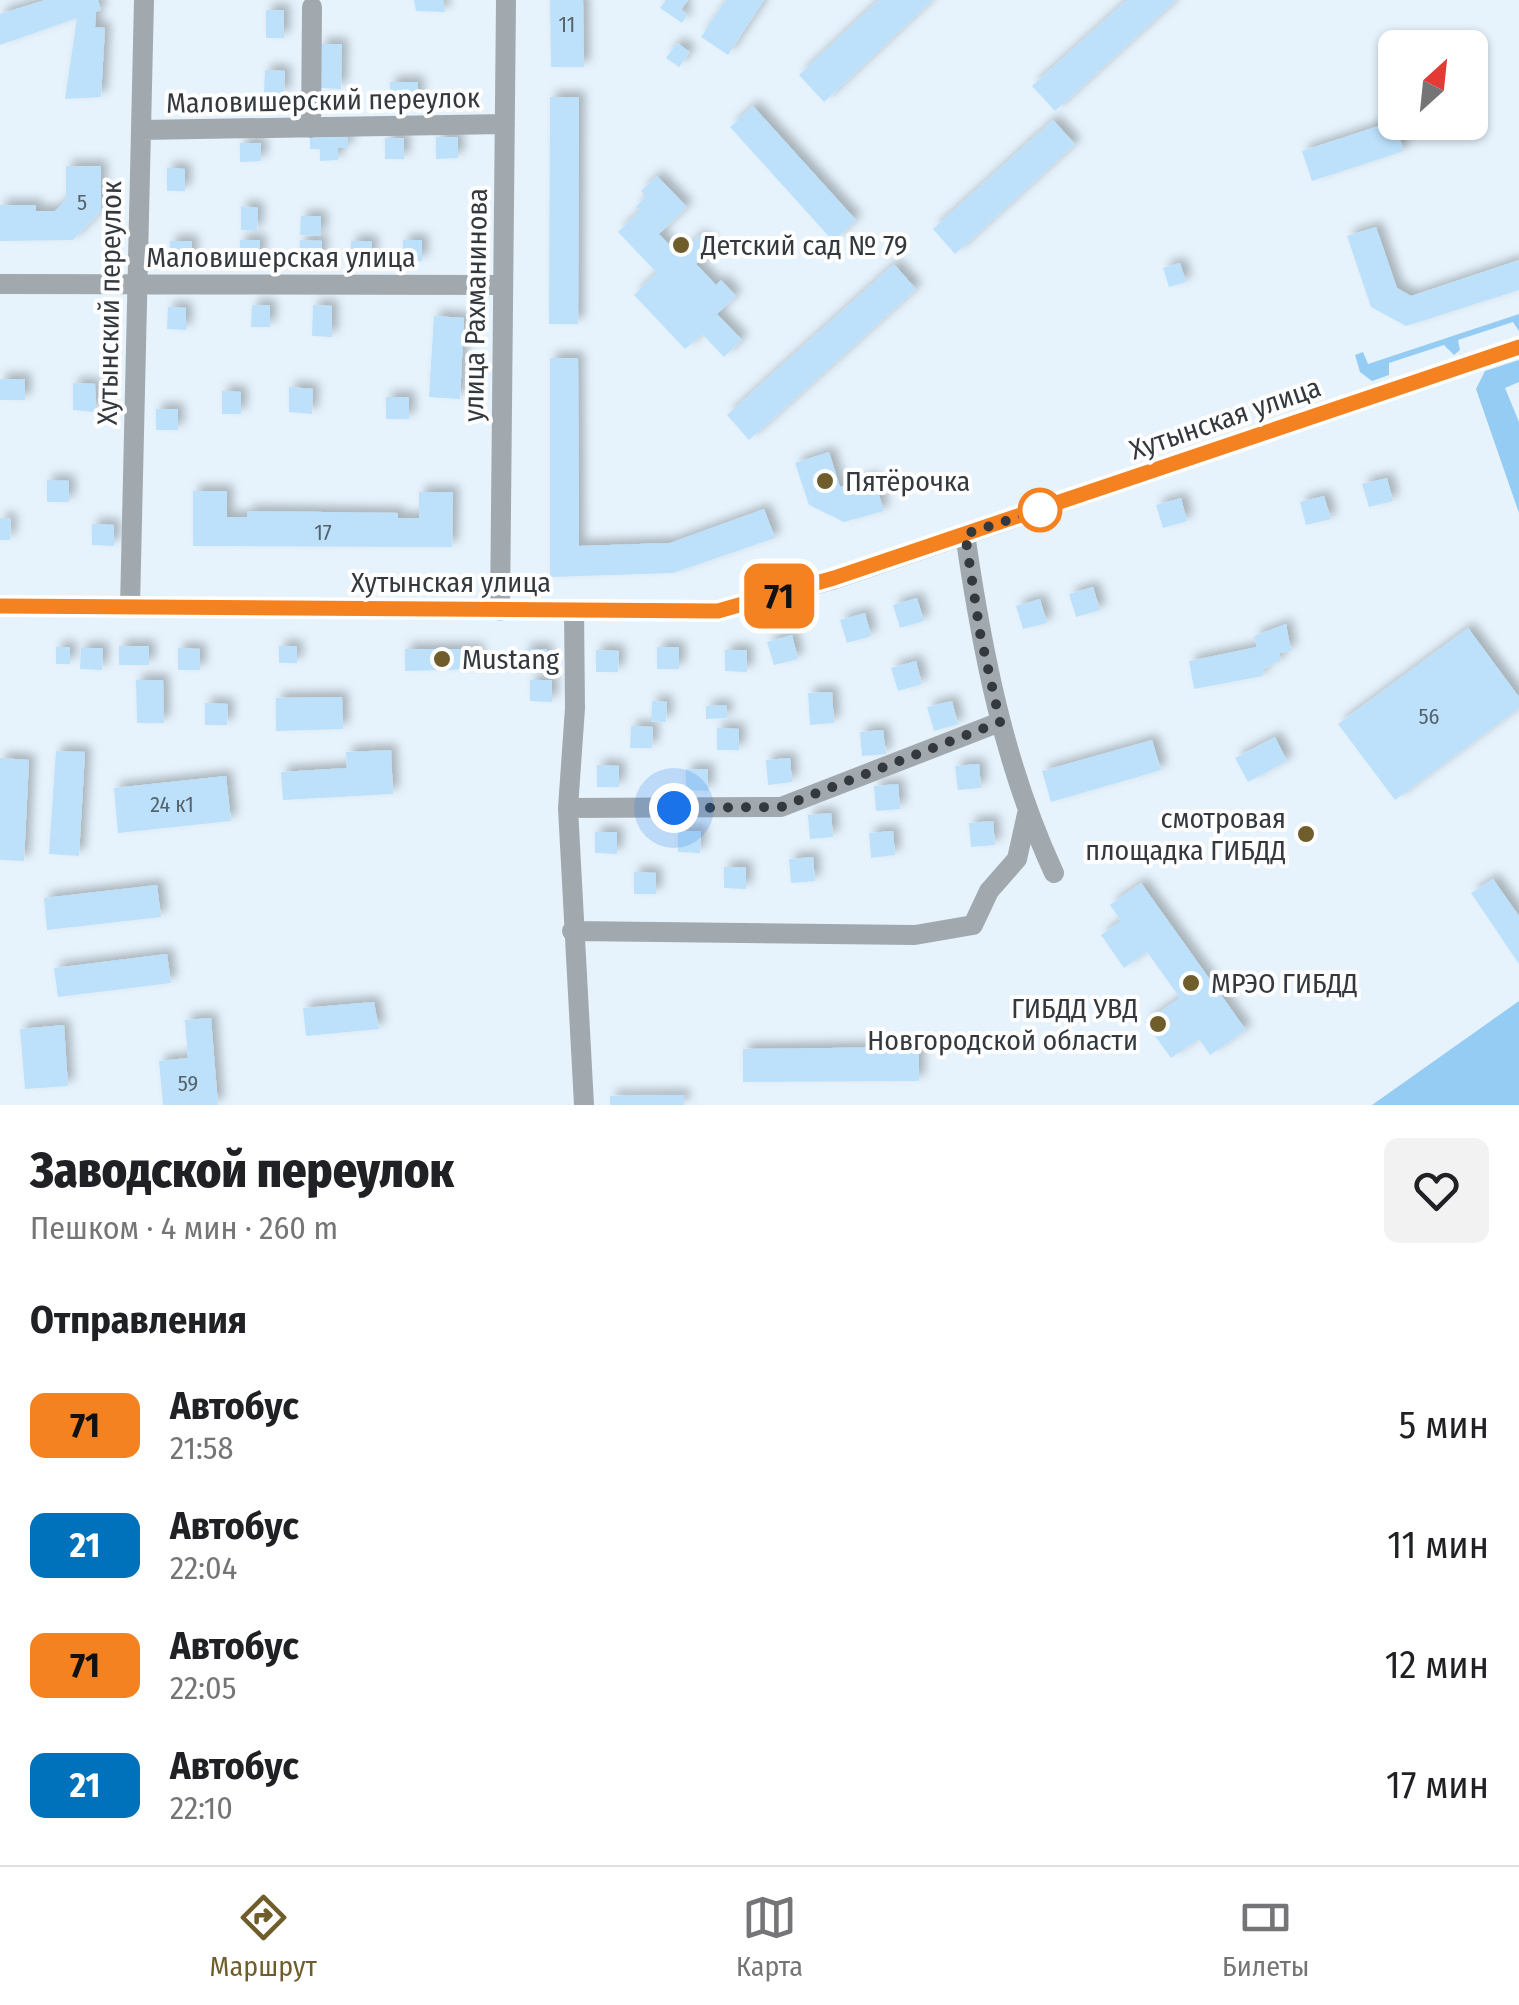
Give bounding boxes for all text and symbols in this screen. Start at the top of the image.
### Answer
house number: 11 [559,11,575,38]
north arrow [1378,30,1488,140]
map controls [1378,30,1488,140]
street label: Маловишерский переулок [166,81,480,120]
street label: Хутынский переулок [91,181,128,425]
street label: улица Рахманинова [457,188,494,422]
house number: 5 [77,189,87,216]
place label: Детский сад № 79 [700,229,908,262]
marker: Детский сад № 79 [670,234,692,256]
street label: Маловишерская улица [146,241,416,274]
street label: Хутынская улица [1125,370,1325,467]
place label: Пятёрочка [845,465,970,498]
marker: Пятёрочка [814,470,836,492]
unlabelled marker [1019,489,1061,531]
house number: 17 [314,519,332,546]
line badge: 71 [734,564,824,628]
street label: Хутынская улица [351,566,551,599]
text: 71 [764,575,794,617]
place label: Mustang [462,643,560,676]
marker: Mustang [431,648,453,670]
house number: 56 [1418,703,1440,730]
your location [649,783,699,833]
house number: 24 к1 [150,791,194,818]
place label: смотровая площадка ГИБДД [1085,802,1286,867]
marker: смотровая площадка ГИБДД [1295,823,1317,845]
place label: МРЭО ГИБДД [1211,967,1358,1000]
marker: МРЭО ГИБДД [1180,972,1202,994]
place label: ГИБДД УВД Новгородской области [867,992,1138,1057]
marker: ГИБДД УВД Новгородской области [1147,1013,1169,1035]
house number: 59 [178,1070,198,1097]
button: heart [1384,1138,1489,1243]
text: Заводской переулок [30,1142,454,1200]
text: Пешком · 4 мин · 260 m [30,1209,338,1247]
text: Отправления [30,1297,247,1343]
text: Автобус [170,1383,299,1429]
text: 5 мин [1399,1402,1489,1448]
text: 71 [70,1404,100,1446]
text: 21:58 [170,1429,234,1467]
text: Автобус [170,1503,299,1549]
text: 11 мин [1387,1522,1489,1568]
text: 21 [70,1524,100,1566]
text: 22:04 [170,1549,237,1587]
text: Автобус [170,1623,299,1669]
text: 12 мин [1385,1642,1489,1688]
text: 71 [70,1644,100,1686]
text: 22:05 [170,1669,236,1707]
text: Автобус [170,1743,299,1789]
text: 17 мин [1386,1762,1489,1808]
text: 21 [70,1764,100,1806]
text: 22:10 [170,1789,233,1827]
tab: Маршрут [210,1890,317,1983]
tab: Карта [736,1890,803,1983]
tab: Билеты [1222,1890,1309,1983]

